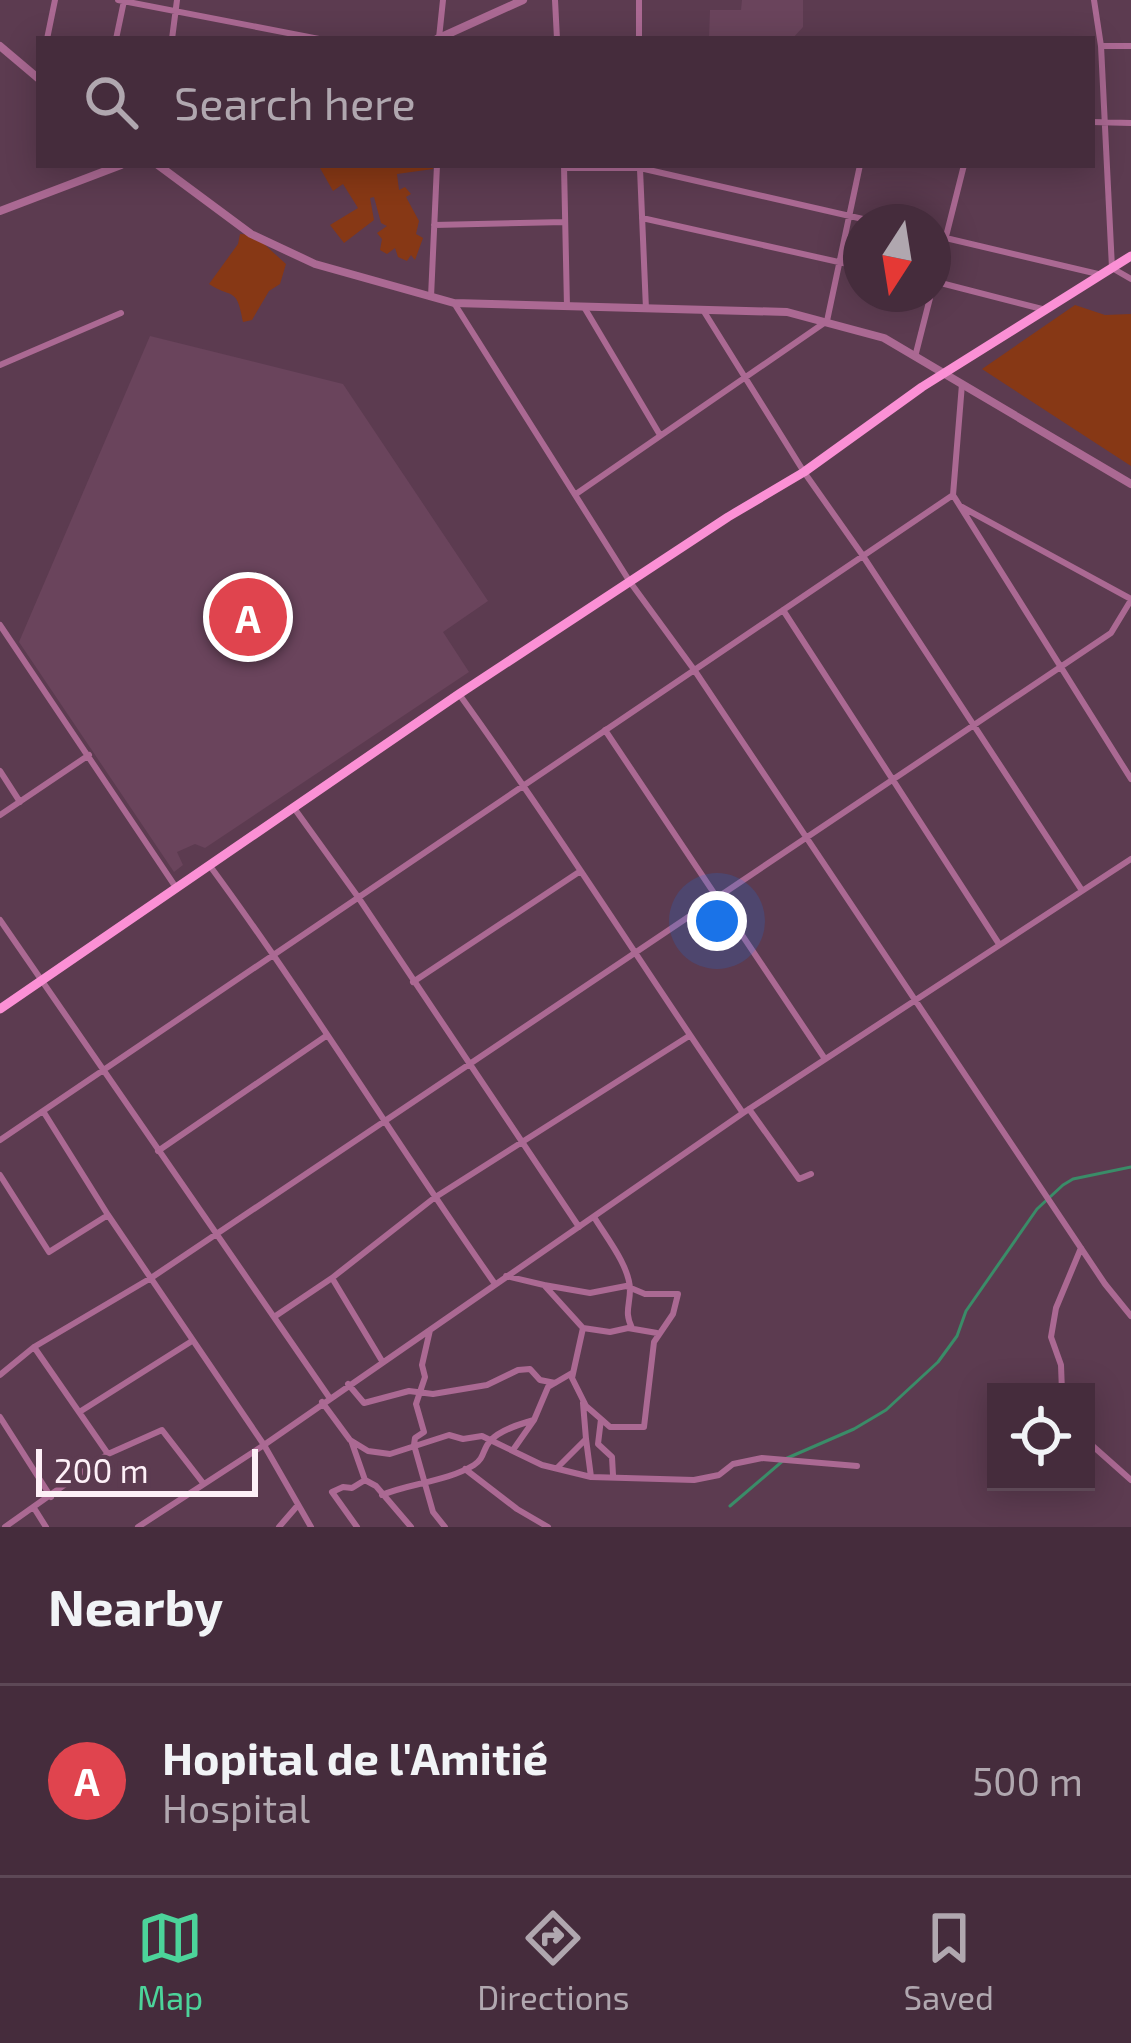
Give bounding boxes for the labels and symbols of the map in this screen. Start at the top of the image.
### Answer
north arrow [843,204,951,312]
pin: A [209,572,287,662]
your location [687,891,747,951]
scale bar [36,1443,258,1496]

